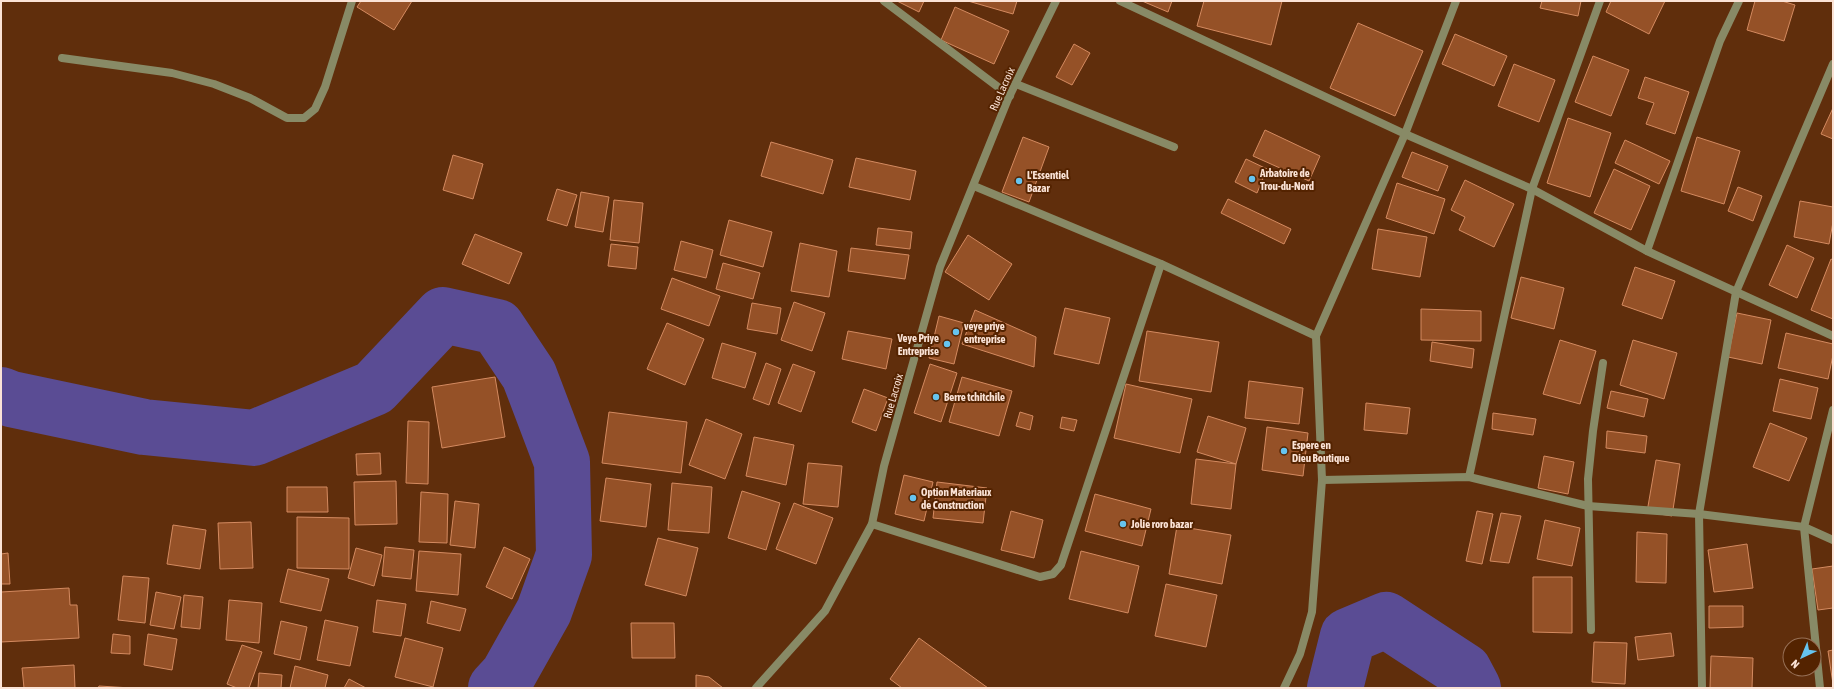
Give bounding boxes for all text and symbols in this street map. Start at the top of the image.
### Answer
street label: Rue Lacroix [987,65,1017,113]
place label: Arbatoire de Trou-du-Nord [1259,167,1314,192]
place label: L'Essentiel Bazar [1027,169,1070,194]
marker: Arbatoire de Trou-du-Nord [1247,174,1257,184]
marker: L'Essentiel Bazar [1014,176,1024,186]
place label: veye priye entreprise [964,320,1006,345]
marker: veye priye entreprise [951,327,961,337]
place label: Veye Priye Entreprise [897,332,939,357]
marker: Veye Priye Entreprise [942,339,952,349]
street label: Rue Lacroix [881,372,905,420]
place label: Berre tchitchile [944,391,1005,403]
marker: Berre tchitchile [931,392,941,402]
place label: Espere en Dieu Boutique [1292,439,1349,464]
marker: Espere en Dieu Boutique [1279,446,1289,456]
place label: Option Materiaux de Construction [921,486,992,511]
marker: Option Materiaux de Construction [908,493,918,503]
place label: Jolie roro bazar [1130,518,1193,530]
marker: Jolie roro bazar [1118,519,1128,529]
north arrow [1782,637,1822,677]
text: N [1789,658,1802,671]

